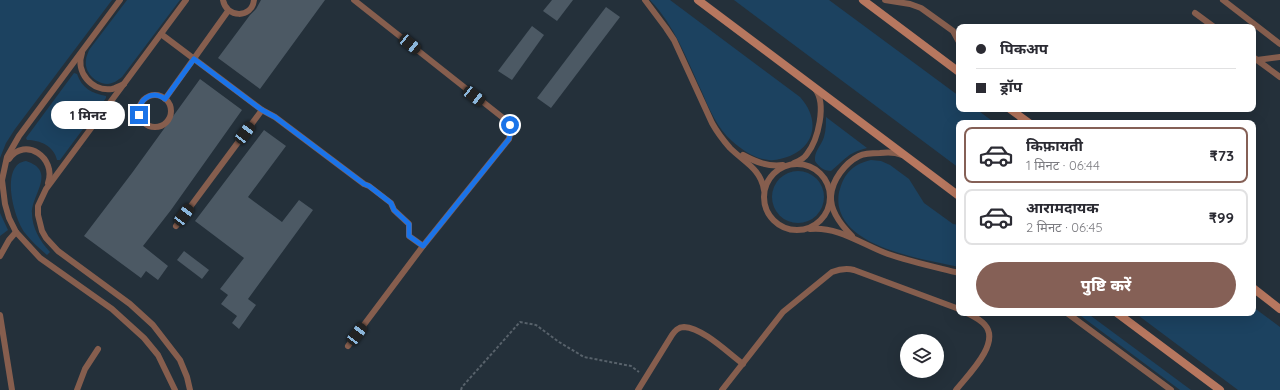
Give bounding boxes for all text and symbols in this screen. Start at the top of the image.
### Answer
car [397,32,423,56]
text: पिकअप [1000,39,1048,58]
text: ड्रॉप [1000,77,1022,96]
car [461,84,487,108]
callout: 1 मिनट [51,101,125,129]
route end [130,106,148,124]
text: 1 मिनट [70,107,106,123]
route start [501,116,519,134]
car [233,120,257,146]
text: किफ़ायती [1026,136,1083,155]
icon: car [978,137,1014,173]
text: ₹73 [1209,146,1234,165]
text: 1 मिनट · 06:44 [1026,157,1100,173]
text: आरामदायक [1026,198,1099,217]
icon: car [978,199,1014,235]
car [172,202,196,228]
text: ₹99 [1209,208,1234,227]
text: 2 मिनट · 06:45 [1026,219,1103,235]
button: पुष्टि करें [976,262,1236,308]
car [345,321,369,347]
map controls [900,334,944,378]
button: layers [900,334,944,378]

